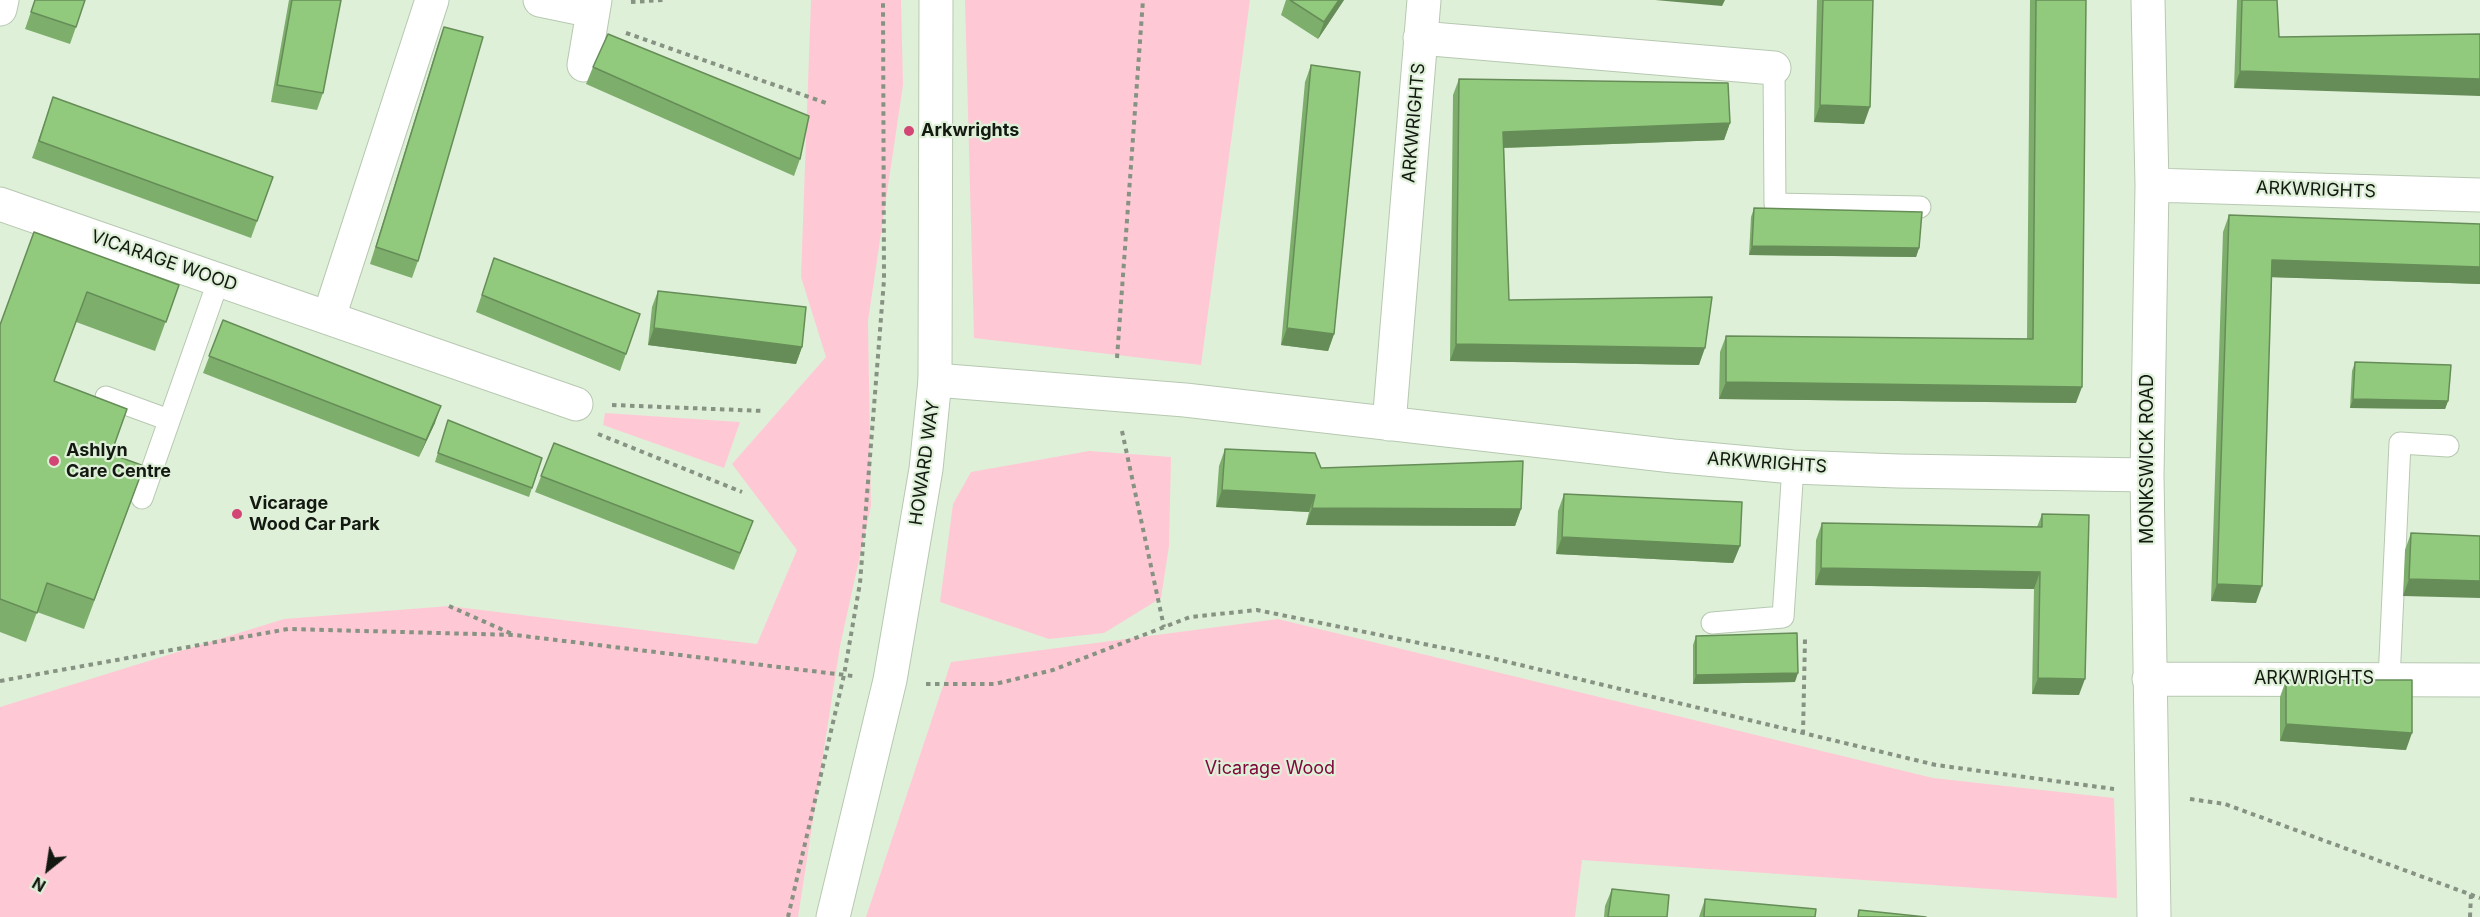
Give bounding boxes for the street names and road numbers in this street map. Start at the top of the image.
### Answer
street label: ARKWRIGHTS [1398,62,1430,184]
street label: ARKWRIGHTS [2256,177,2376,203]
street label: VICARAGE WOOD [88,226,240,296]
street label: MONKSWICK ROAD [2137,374,2159,544]
street label: HOWARD WAY [906,399,944,527]
street label: ARKWRIGHTS [1706,448,1828,478]
street label: ARKWRIGHTS [2254,668,2374,690]

